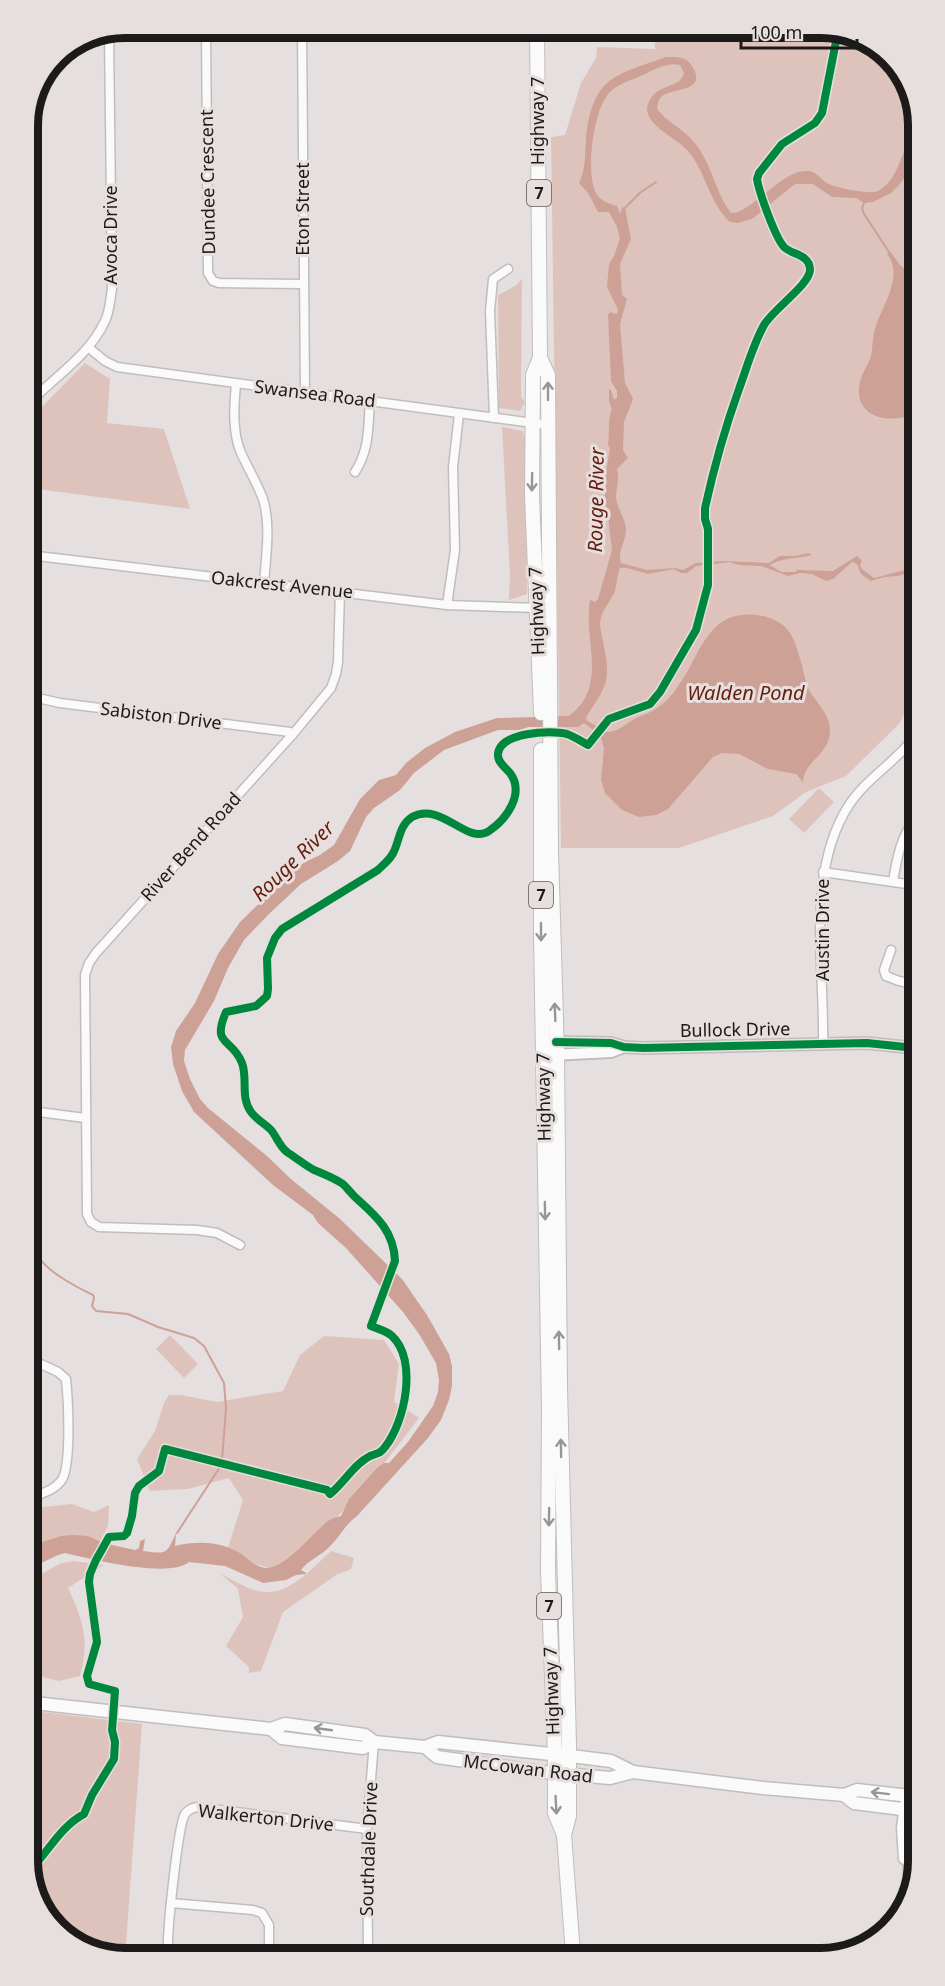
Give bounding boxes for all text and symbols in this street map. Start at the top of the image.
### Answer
scale bar [741,12,856,50]
text: 100 m [750,20,802,44]
street label: Highway 7 [525,77,549,165]
street label: Dundee Crescent [194,109,220,255]
street label: Eton Street [290,162,314,256]
road number: 7 [527,180,551,206]
street label: Avoca Drive [98,185,122,285]
street label: Swansea Road [253,374,377,412]
one-way arrow [542,381,554,401]
water label: Rouge River [581,446,610,553]
one-way arrow [527,471,538,491]
street label: Oakcrest Avenue [210,565,354,603]
street label: Highway 7 [522,566,550,656]
water label: Walden Pond [687,679,805,706]
street label: Sabiston Drive [99,696,223,734]
street label: River Bend Road [135,787,246,906]
water label: Rouge River [246,814,341,907]
street label: Austin Drive [810,879,834,981]
road number: 7 [529,882,553,908]
one-way arrow [535,922,547,942]
one-way arrow [550,1003,561,1023]
street label: Bullock Drive [680,1016,790,1042]
street label: Highway 7 [530,1053,556,1142]
one-way arrow [539,1200,551,1220]
one-way arrow [553,1330,565,1350]
one-way arrow [555,1439,567,1459]
one-way arrow [543,1506,555,1526]
road number: 7 [537,1593,561,1619]
street label: Highway 7 [537,1646,565,1736]
one-way arrow [314,1724,334,1735]
street label: McCowan Road [462,1748,594,1788]
street label: Southdale Drive [354,1781,382,1917]
one-way arrow [870,1787,890,1798]
one-way arrow [550,1794,561,1814]
street label: Walkerton Drive [197,1798,335,1836]

